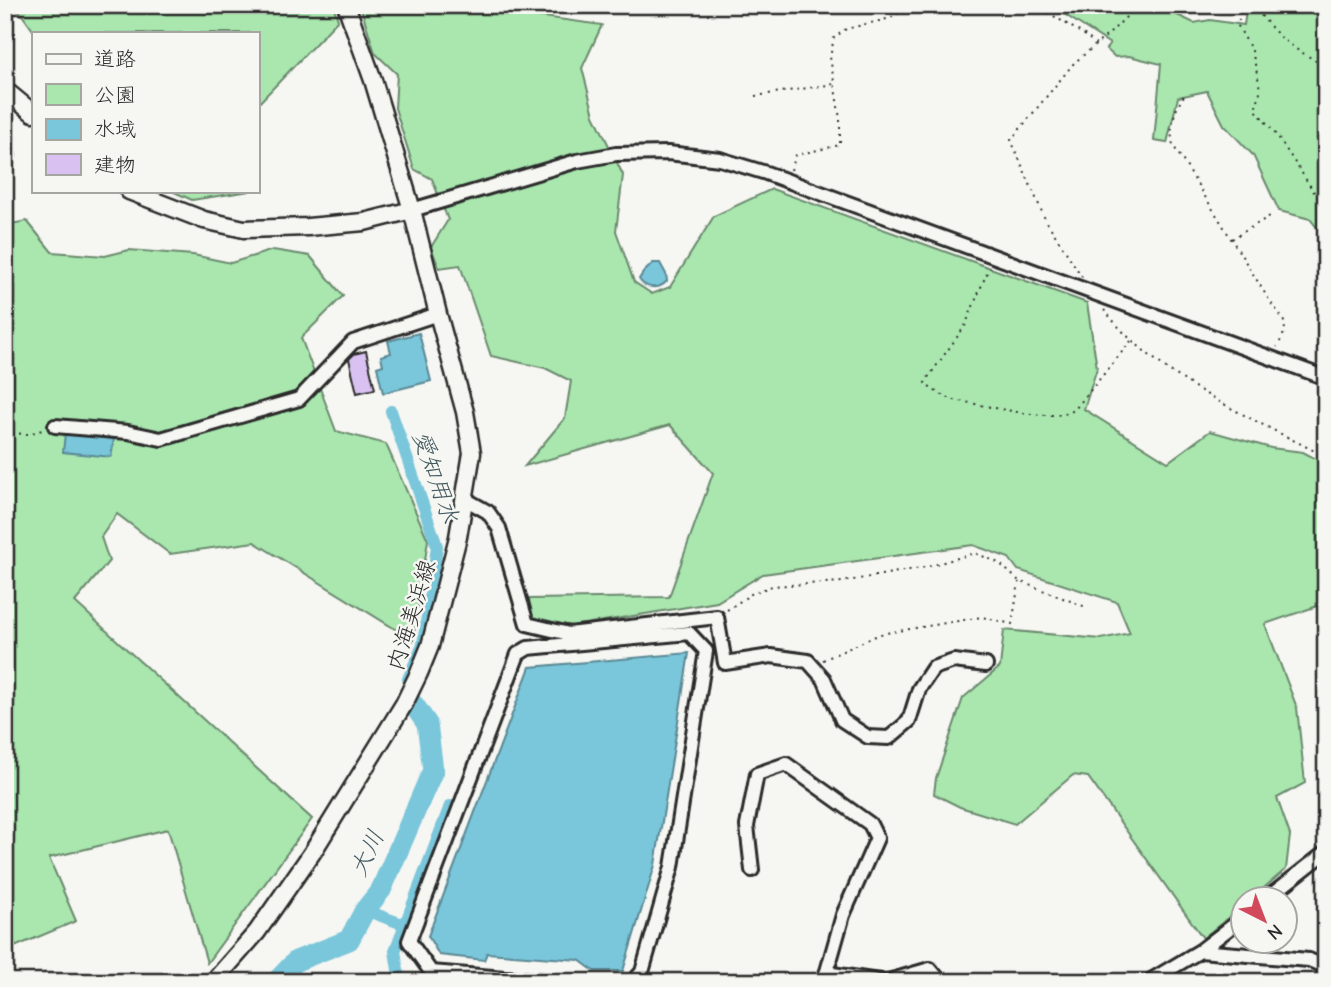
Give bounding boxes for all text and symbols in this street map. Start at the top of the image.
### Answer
legend [32,32,259,192]
text: 道路 [94,47,136,71]
text: 公園 [94,83,136,107]
text: 水域 [94,117,136,141]
text: 建物 [94,153,136,177]
water label: 愛知用水 [407,427,465,527]
street label: 内海美浜線 [382,556,441,674]
water label: 大川 [344,825,390,881]
north arrow [1230,886,1300,956]
text: N [1263,920,1287,944]

